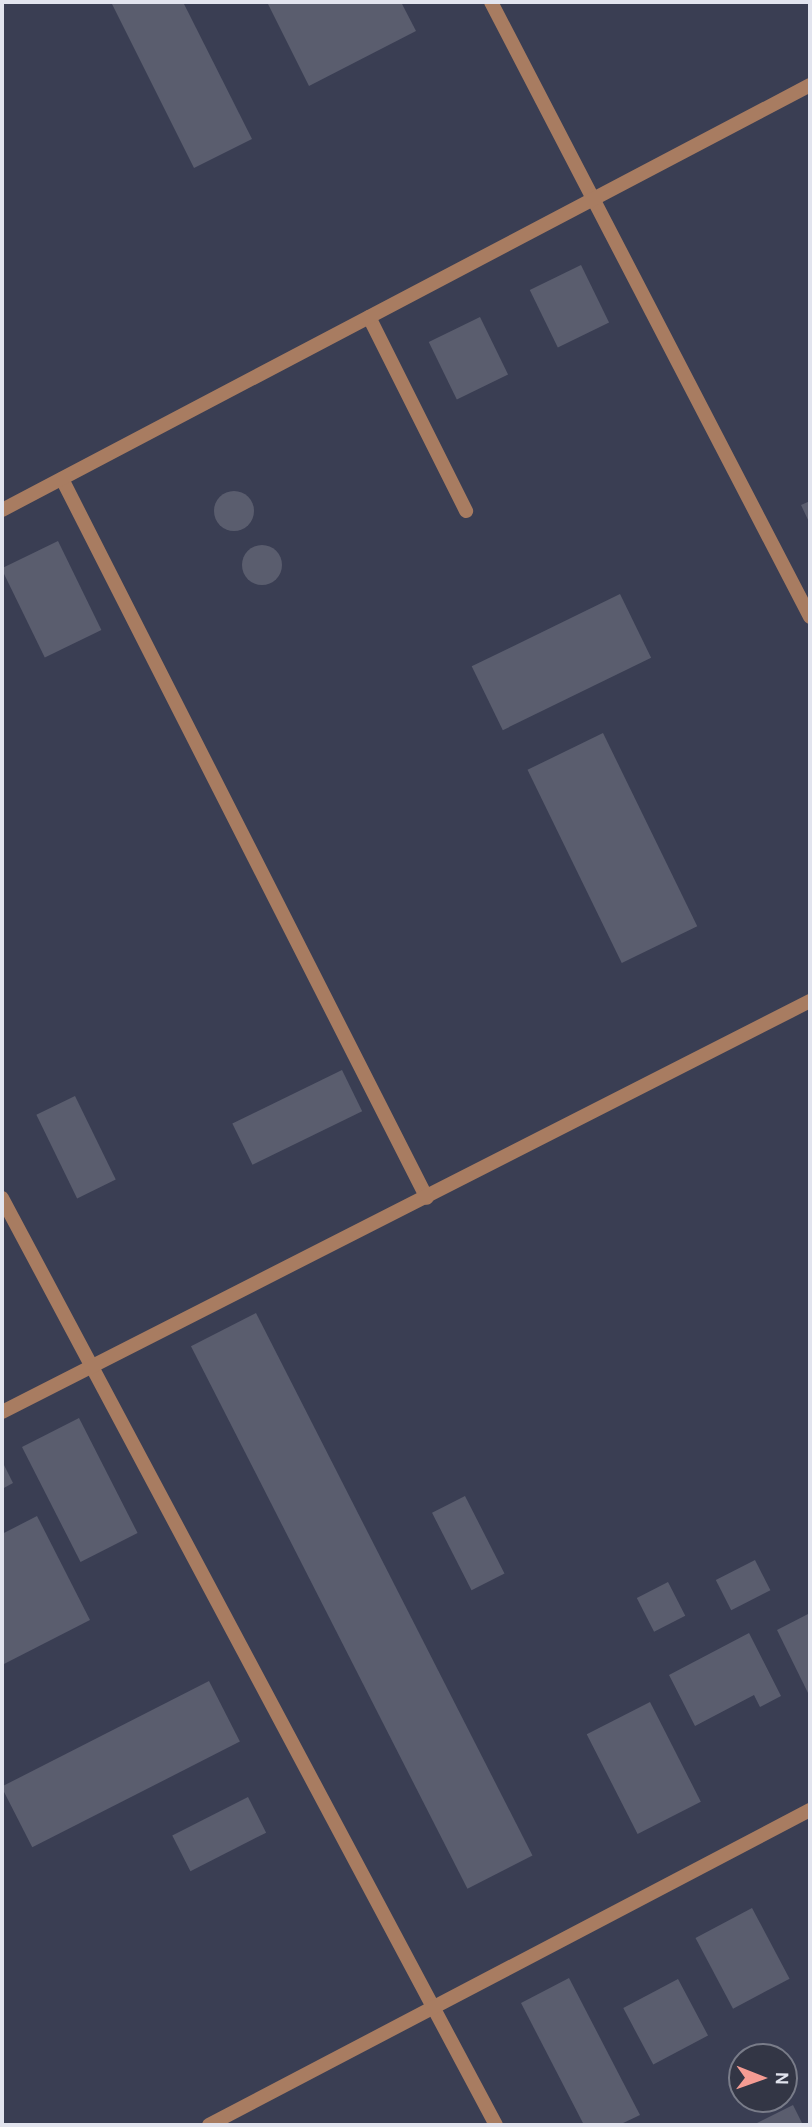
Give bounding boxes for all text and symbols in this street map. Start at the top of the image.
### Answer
north arrow [728,2043,798,2113]
text: N [771,2071,793,2085]

